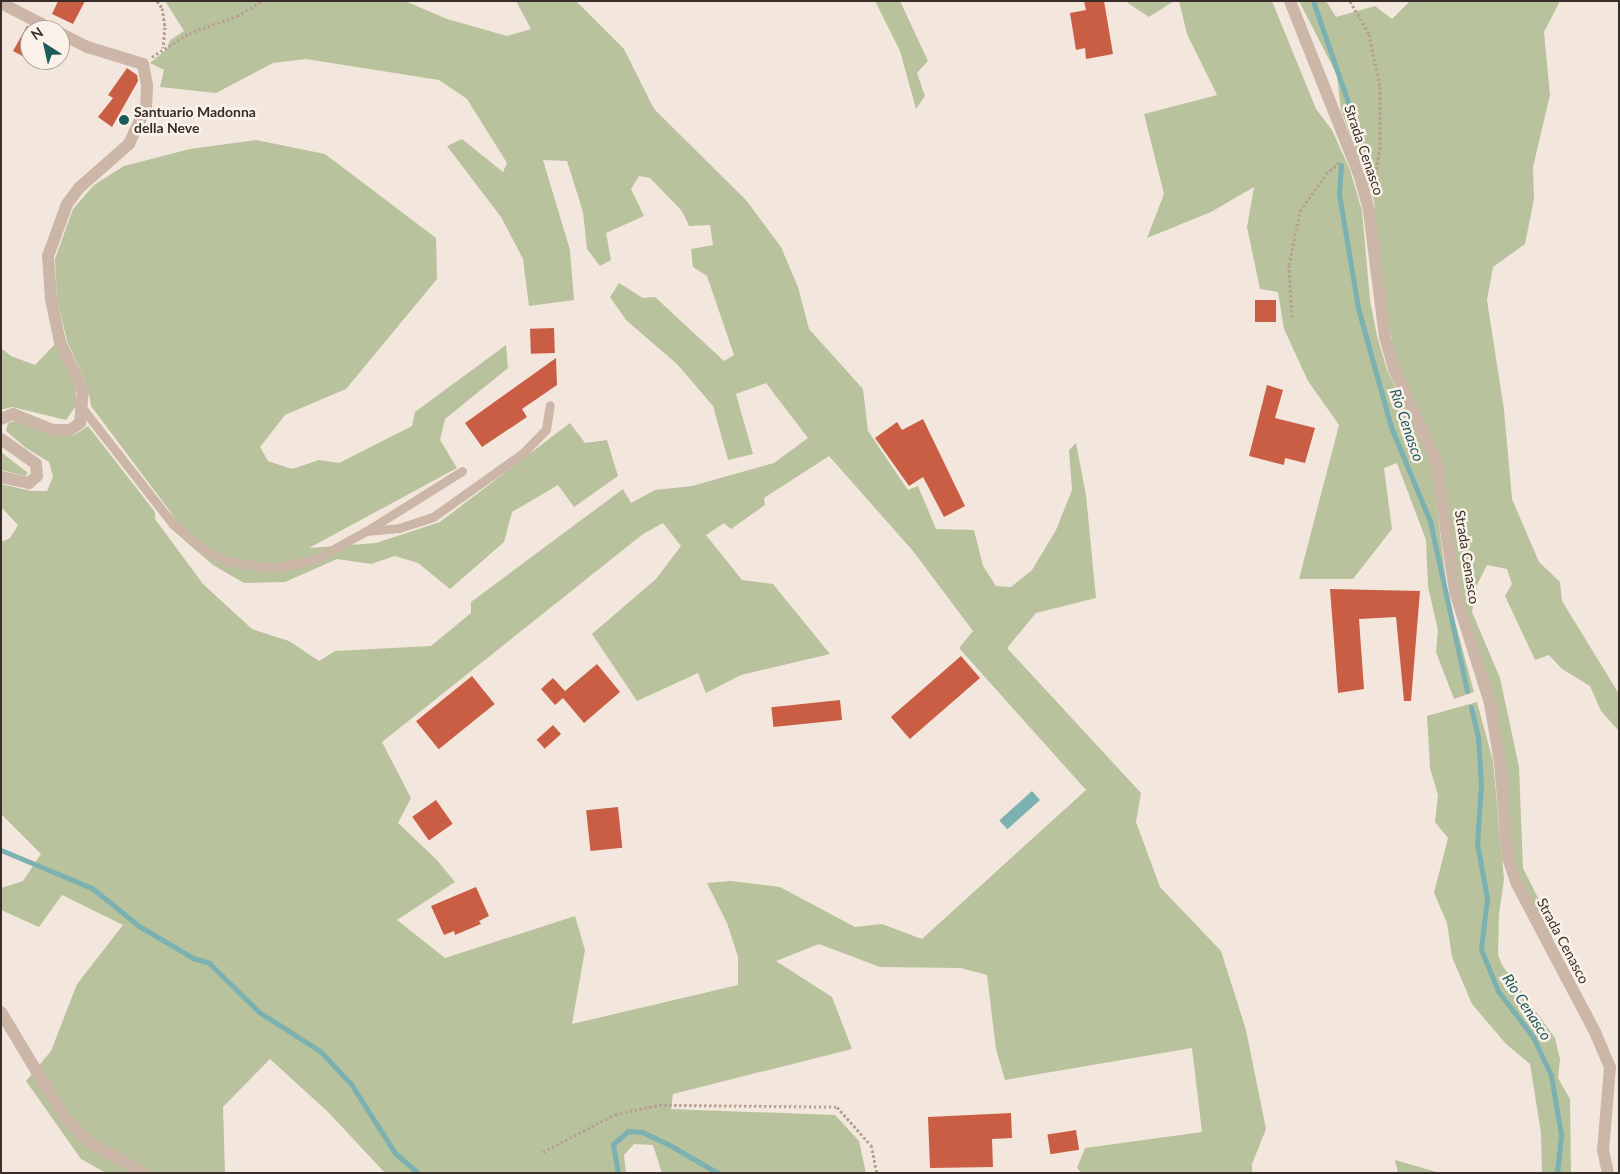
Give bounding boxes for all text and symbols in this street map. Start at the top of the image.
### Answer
north arrow [20,20,70,70]
text: N [27,23,46,43]
street label: Strada Cenasco [1341,103,1387,197]
place label: Santuario Madonna della Neve [134,104,256,136]
marker: Santuario Madonna della Neve [118,114,130,126]
water label: Rio Cenasco [1386,386,1428,464]
street label: Strada Cenasco [1451,509,1483,605]
street label: Strada Cenasco [1533,895,1593,987]
water label: Rio Cenasco [1499,970,1555,1044]

